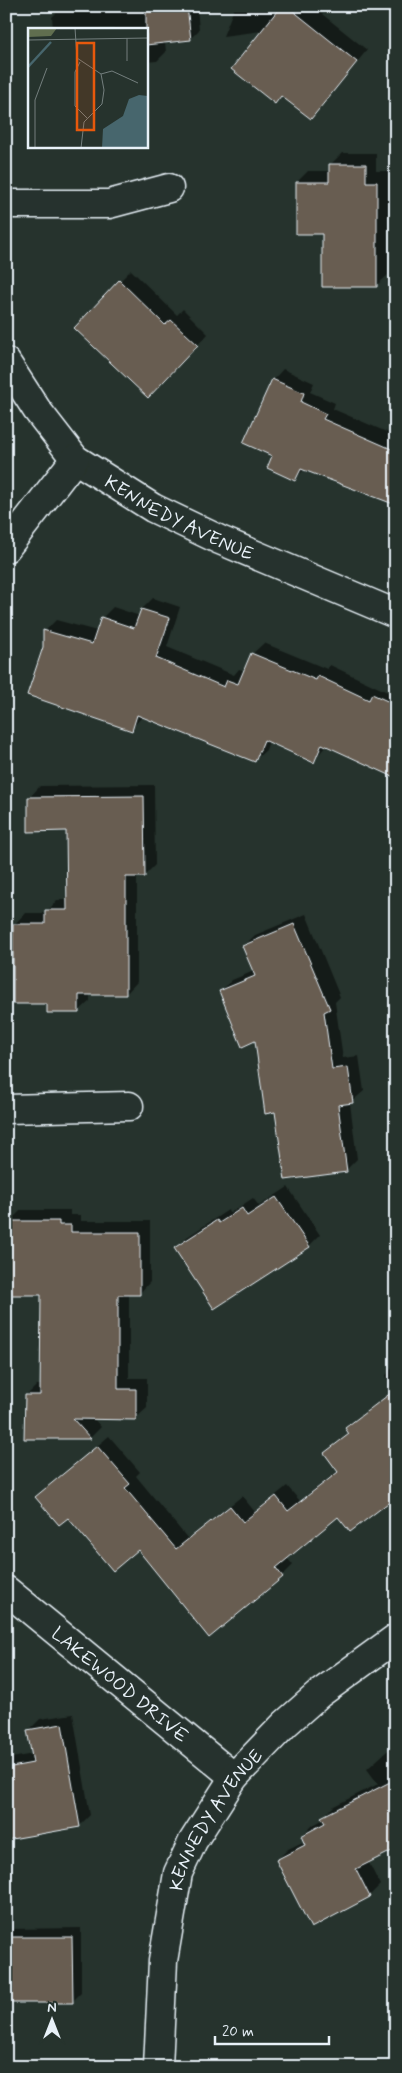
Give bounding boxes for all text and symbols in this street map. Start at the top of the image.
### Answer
inset map [28,28,148,148]
street label: KENNEDY AVENUE [99,470,257,567]
street label: LAKEWOOD DRIVE [46,1621,193,1749]
street label: KENNEDY AVENUE [164,1744,269,1893]
north arrow [28,1996,78,2046]
text: N [47,1999,57,2017]
scale bar [215,2013,328,2045]
text: 20 m [222,2022,254,2042]

